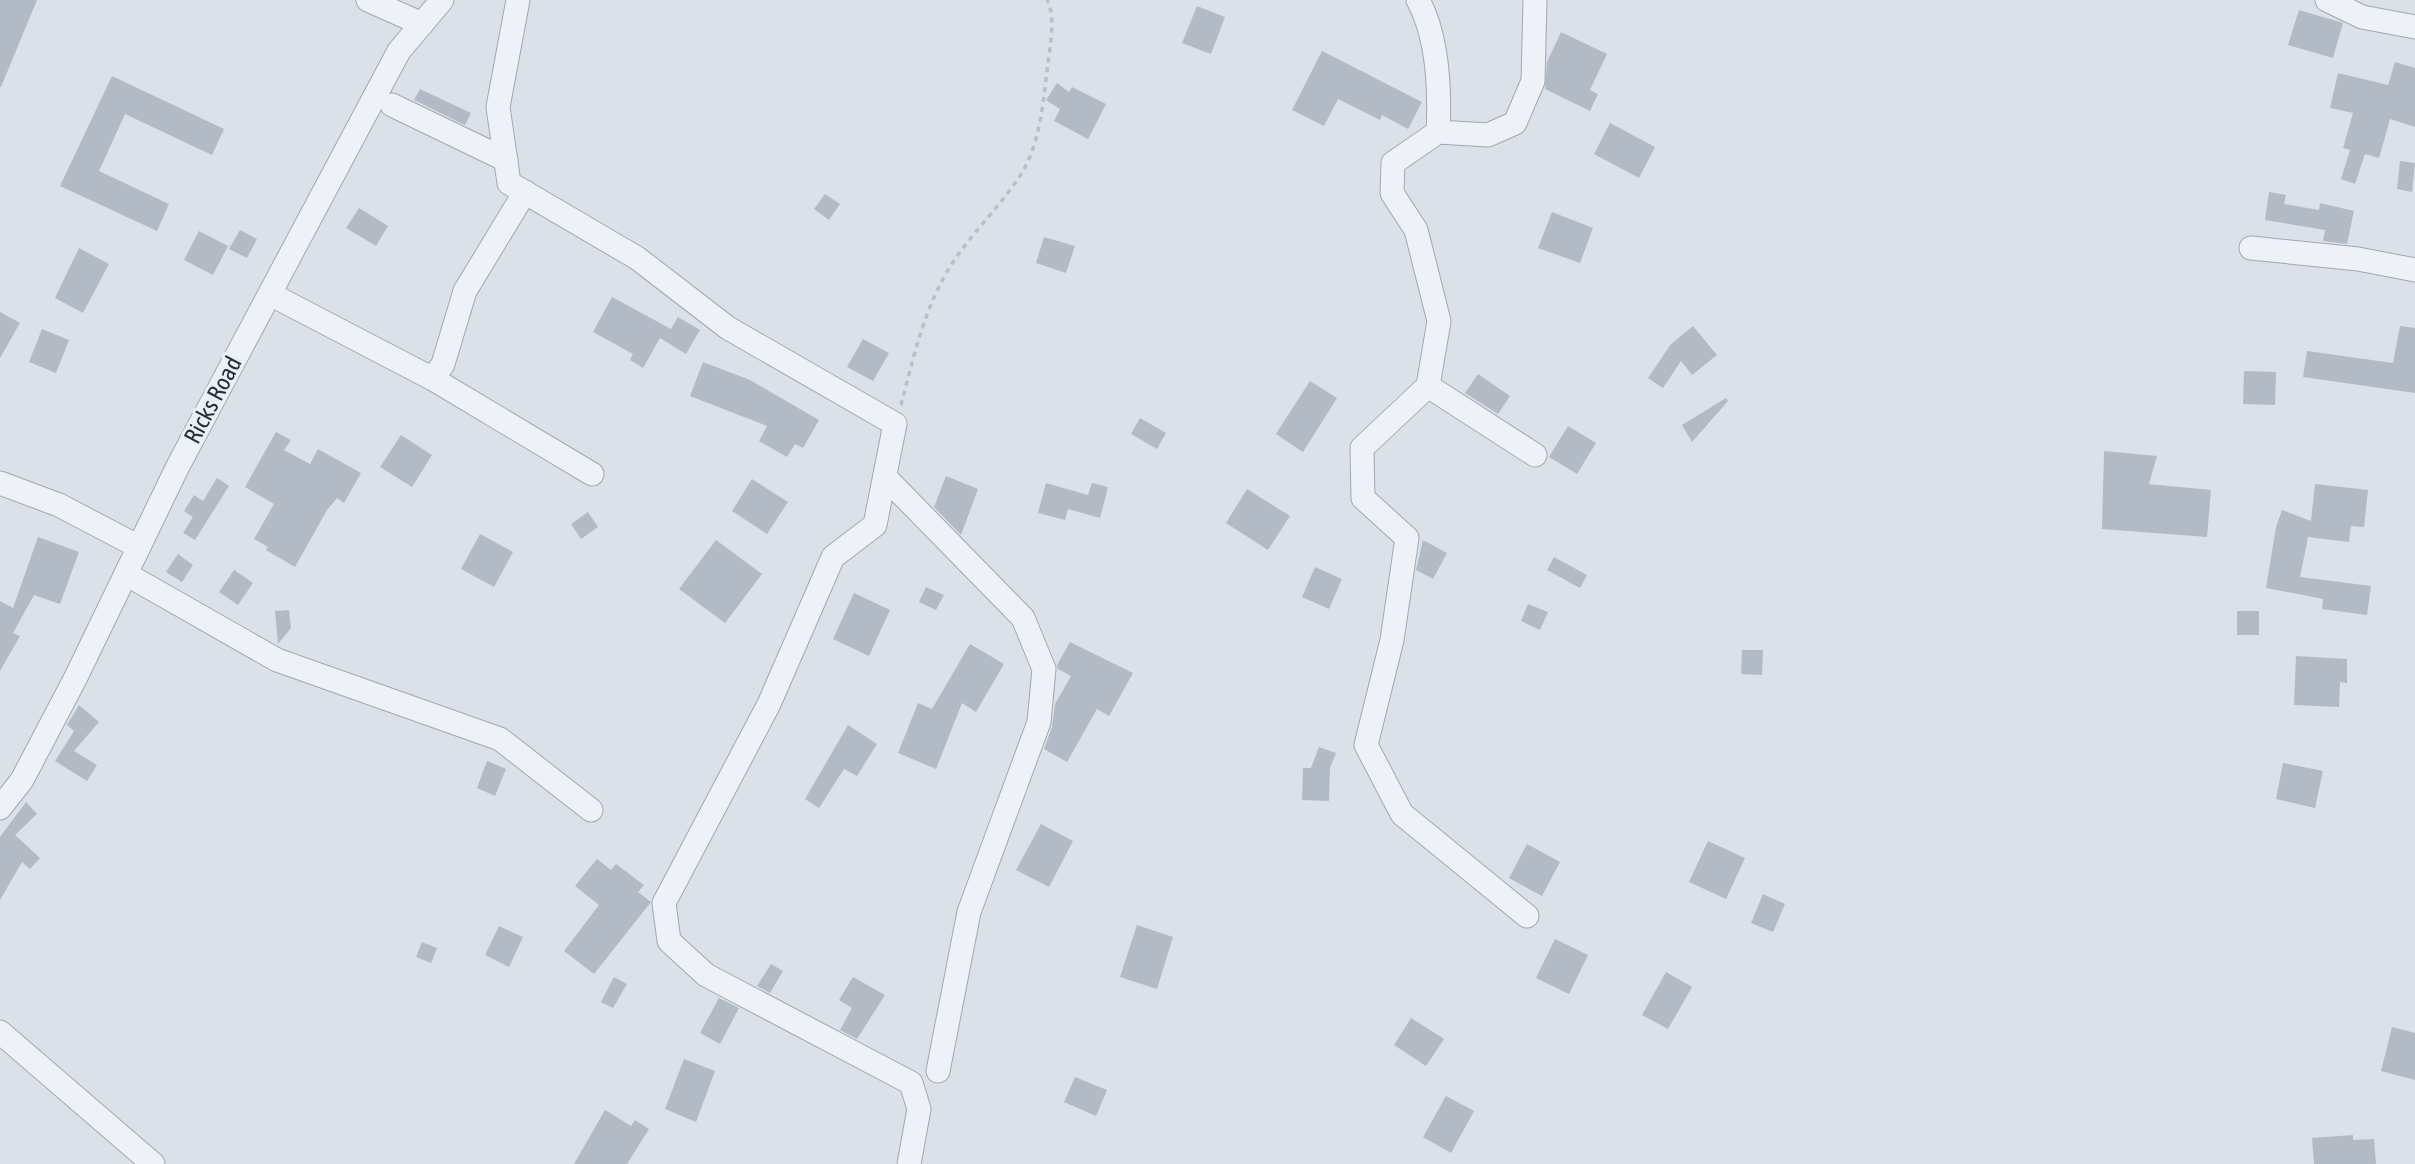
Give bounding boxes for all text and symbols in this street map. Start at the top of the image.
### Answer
street label: Ricks Road [178,352,247,448]

